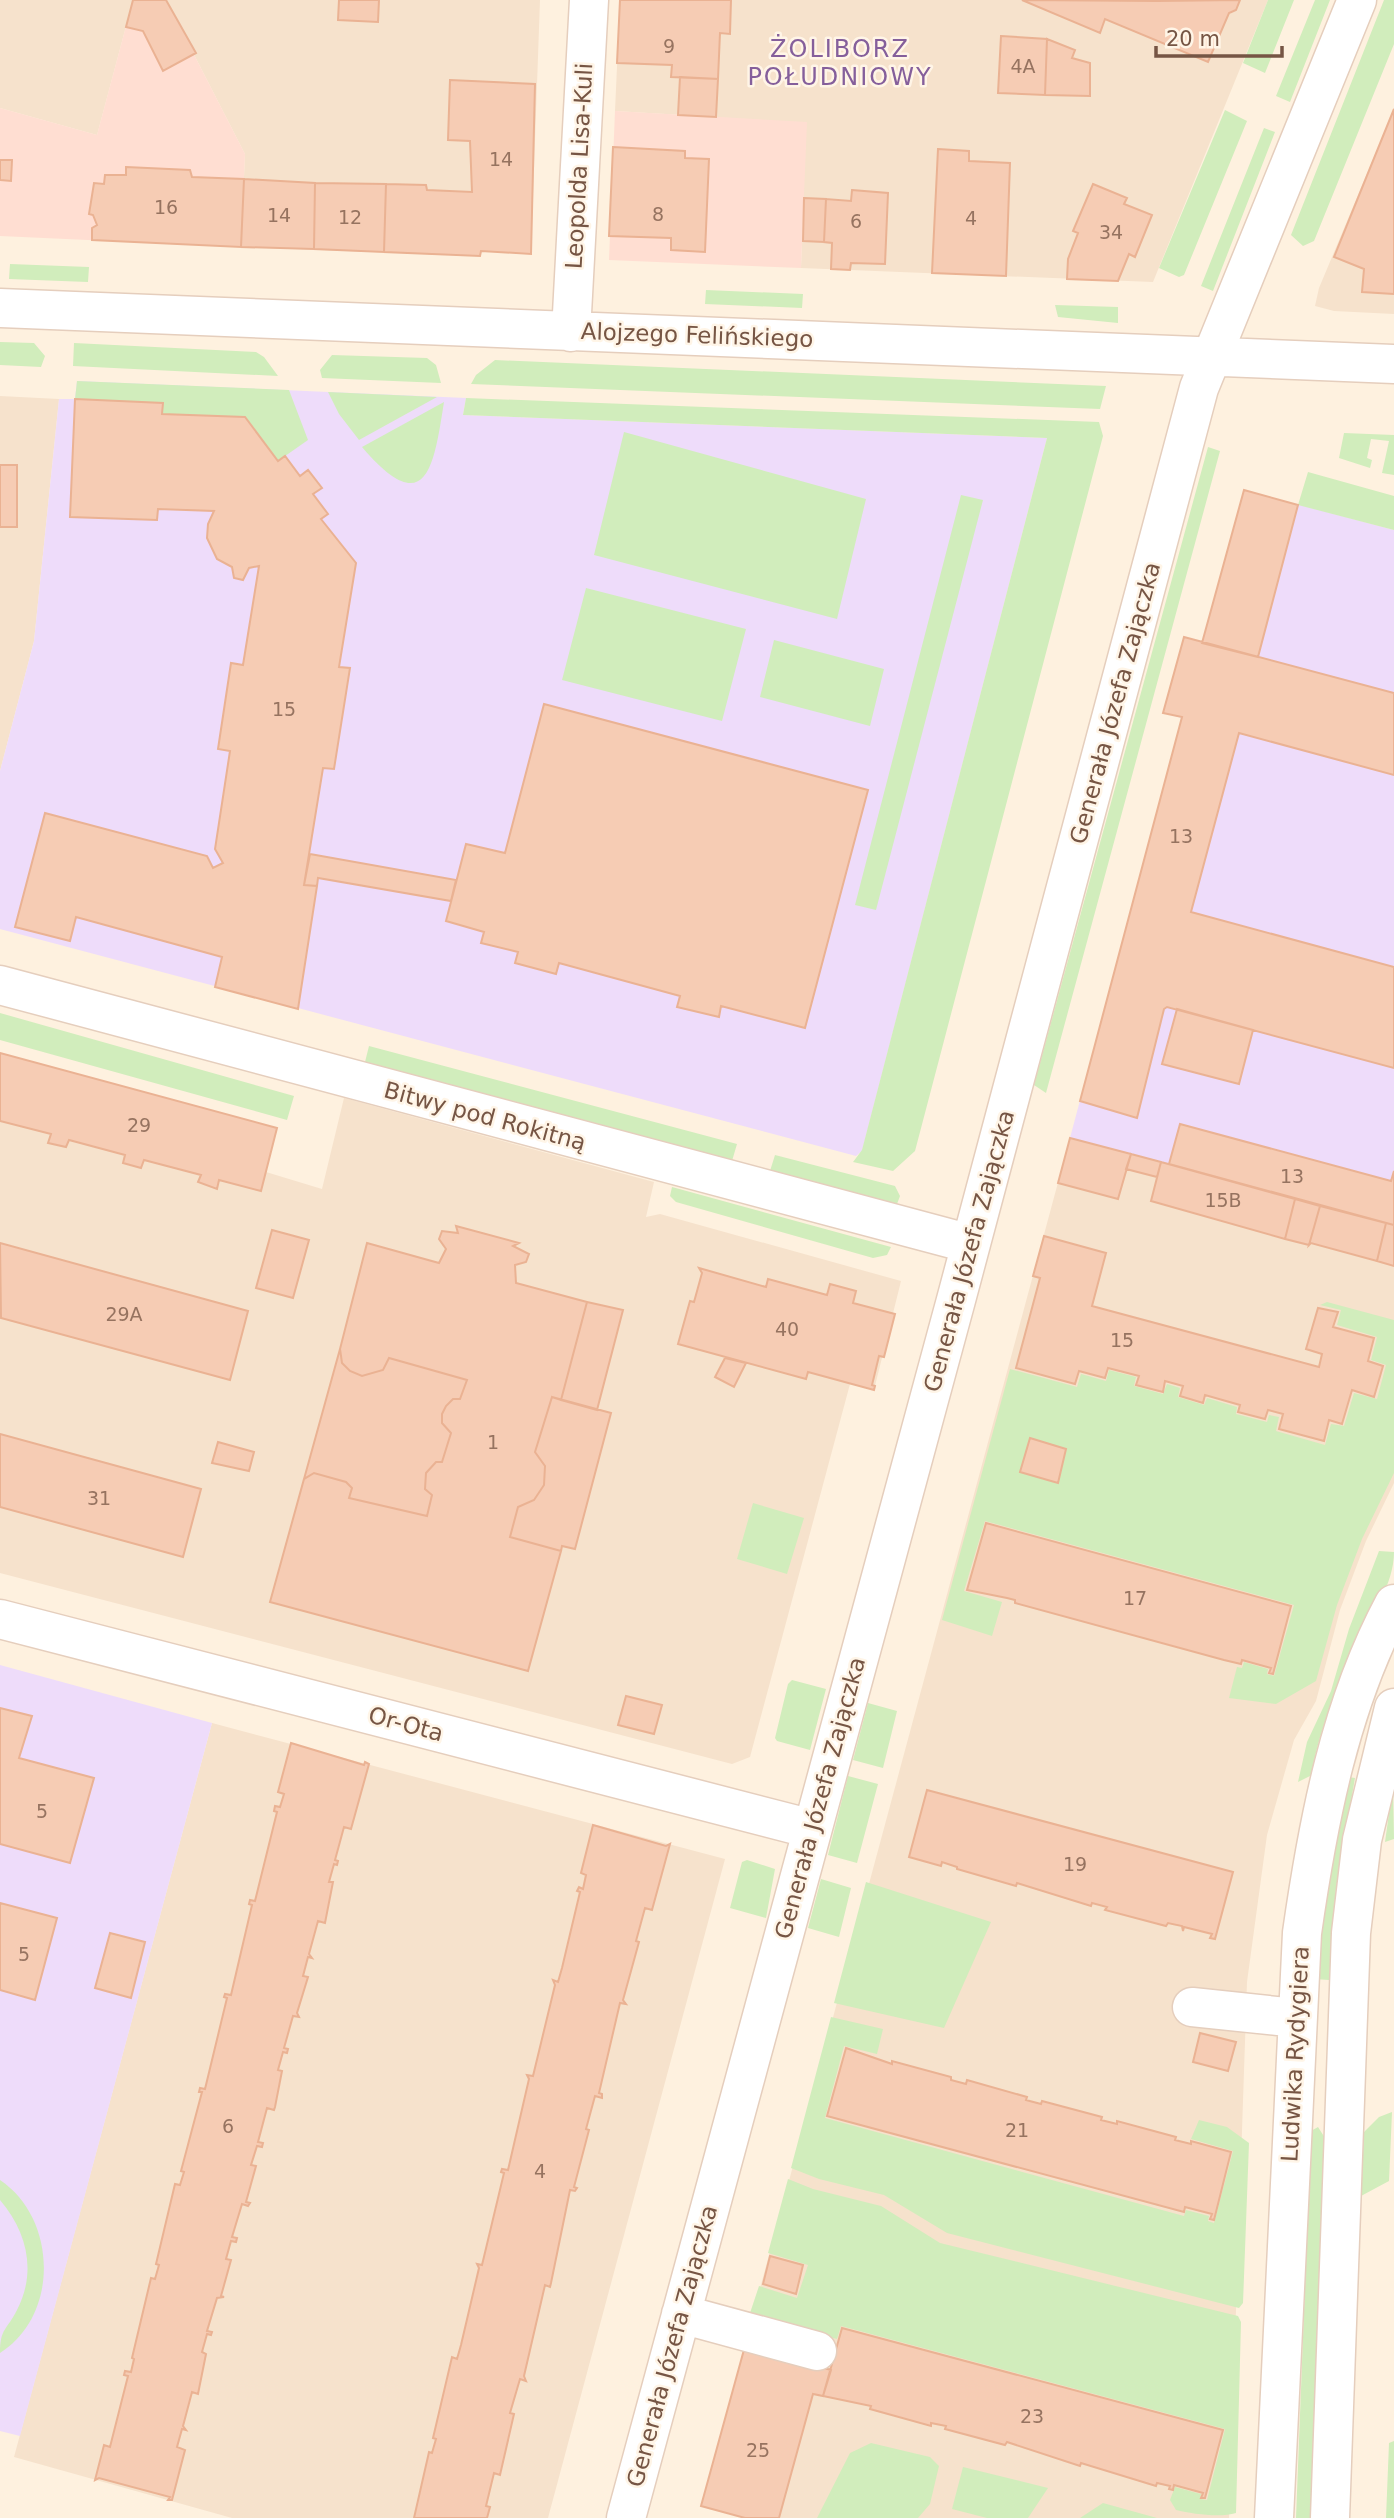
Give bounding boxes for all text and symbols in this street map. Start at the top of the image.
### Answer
scale bar [1156,14,1282,58]
text: 20 m [1166,27,1220,51]
district label: ŻOLIBORZ POŁUDNIOWY [747,34,933,91]
house number: 9 [663,35,675,57]
house number: 4A [1010,55,1036,77]
street label: Leopolda Lisa-Kuli [561,62,597,270]
house number: 14 [489,148,513,170]
house number: 16 [154,196,178,218]
house number: 8 [652,203,664,225]
house number: 14 [267,204,291,226]
house number: 12 [338,206,362,228]
house number: 4 [965,207,977,229]
house number: 6 [850,210,862,232]
house number: 34 [1099,221,1123,243]
street label: Alojzego Felińskiego [580,318,814,352]
street label: Generała Józefa Zajączka [1065,559,1165,847]
house number: 15 [272,698,296,720]
house number: 13 [1169,825,1193,847]
street label: Bitwy pod Rokitną [381,1077,589,1155]
street label: Generała Józefa Zajączka [919,1107,1019,1395]
house number: 29 [127,1114,151,1136]
house number: 13 [1280,1165,1304,1187]
house number: 15B [1204,1189,1242,1211]
house number: 29A [105,1303,143,1325]
house number: 40 [775,1318,799,1340]
house number: 15 [1110,1329,1134,1351]
house number: 1 [487,1431,499,1453]
house number: 31 [87,1487,111,1509]
house number: 17 [1123,1587,1147,1609]
street label: Generała Józefa Zajączka [770,1654,870,1942]
street label: Or-Ota [366,1702,446,1746]
house number: 5 [36,1800,48,1822]
house number: 19 [1063,1853,1087,1875]
house number: 5 [18,1943,30,1965]
street label: Ludwika Rydygiera [1276,1945,1314,2163]
house number: 6 [222,2115,234,2137]
house number: 21 [1005,2119,1029,2141]
house number: 4 [534,2160,546,2182]
street label: Generała Józefa Zajączka [622,2202,722,2490]
house number: 23 [1020,2405,1044,2427]
house number: 25 [746,2439,770,2461]

